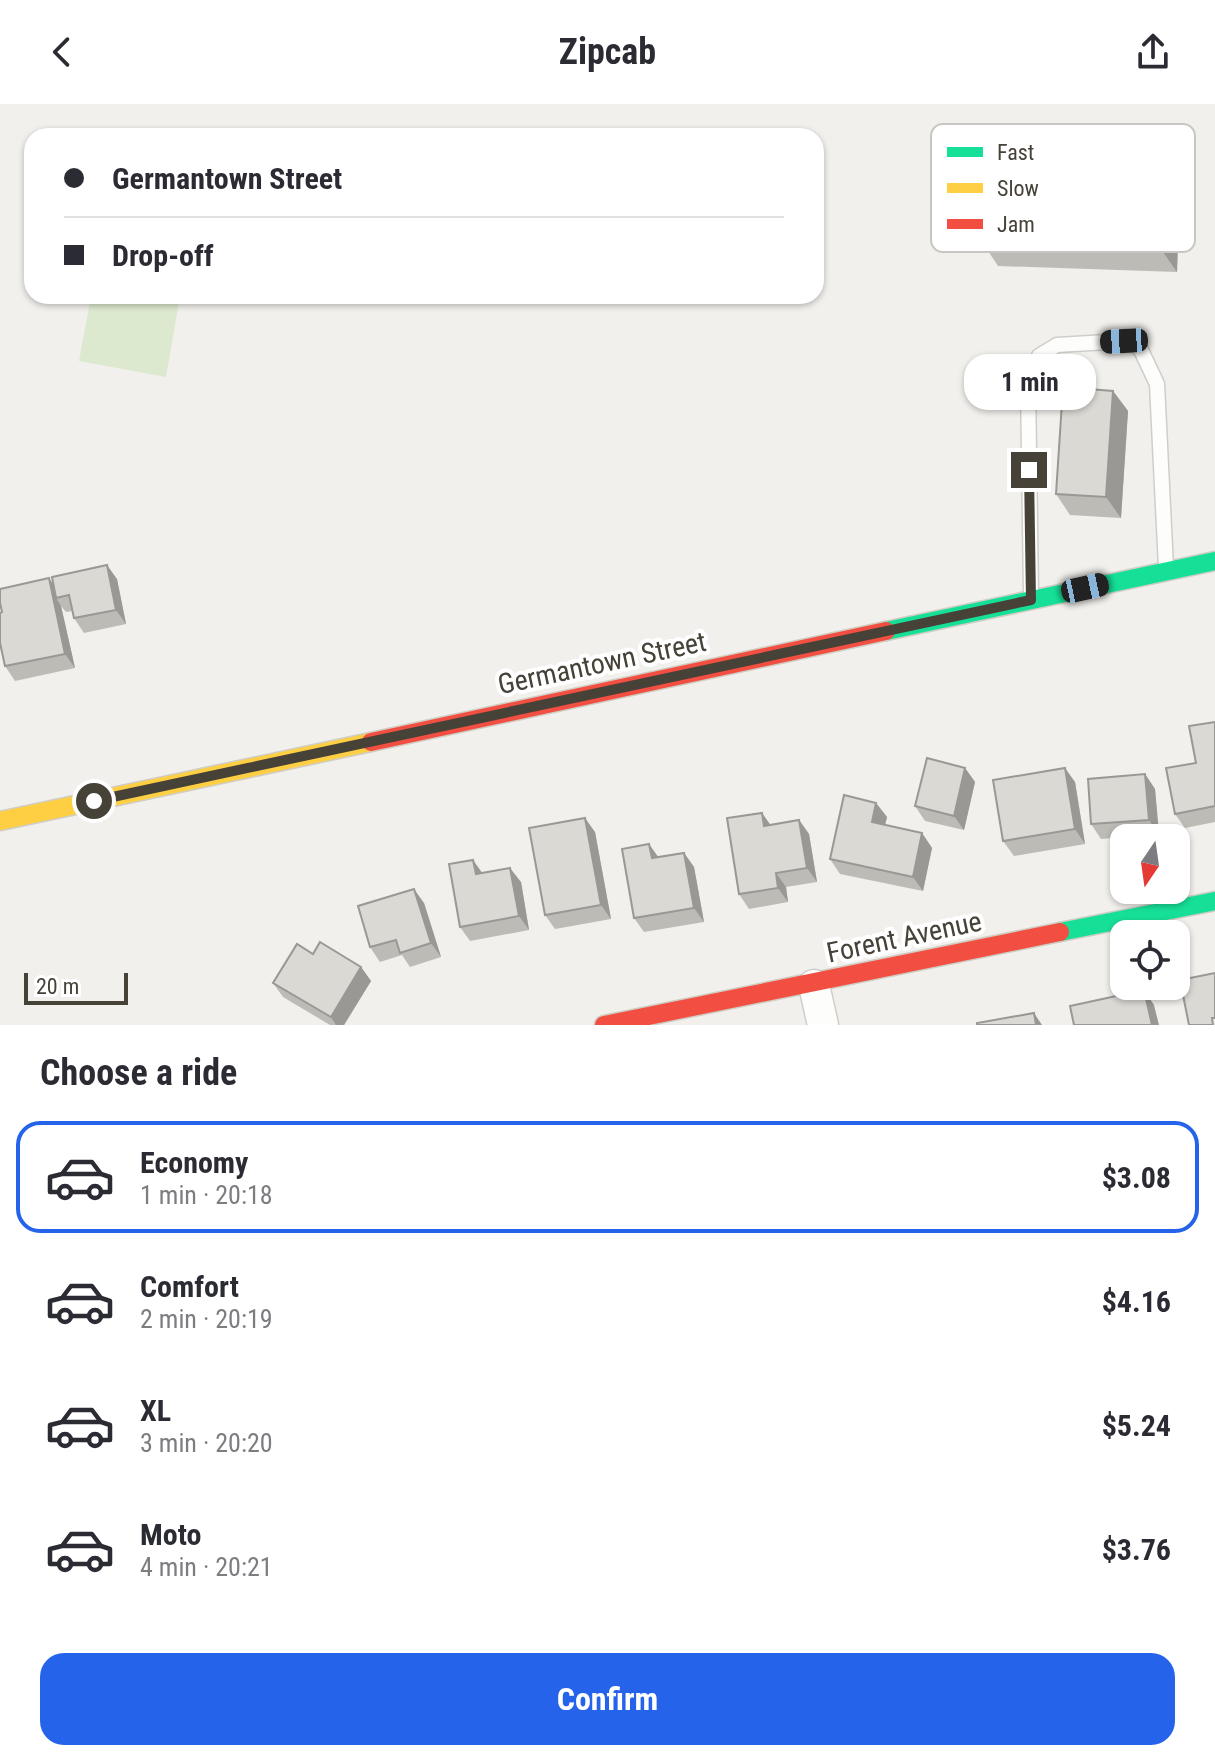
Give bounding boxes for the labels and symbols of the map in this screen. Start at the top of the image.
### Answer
legend [931,124,1195,252]
text: Fast [997,140,1034,165]
text: Slow [997,176,1039,201]
text: Jam [997,212,1035,237]
car [1099,328,1149,354]
callout: 1 min [963,354,1095,410]
route end [1011,452,1047,488]
car [1059,571,1111,605]
street label: Germantown Street [495,625,709,701]
route start [76,783,112,819]
north arrow [1110,824,1190,904]
street label: Forent Avenue [824,904,984,970]
scale bar [24,969,128,1005]

